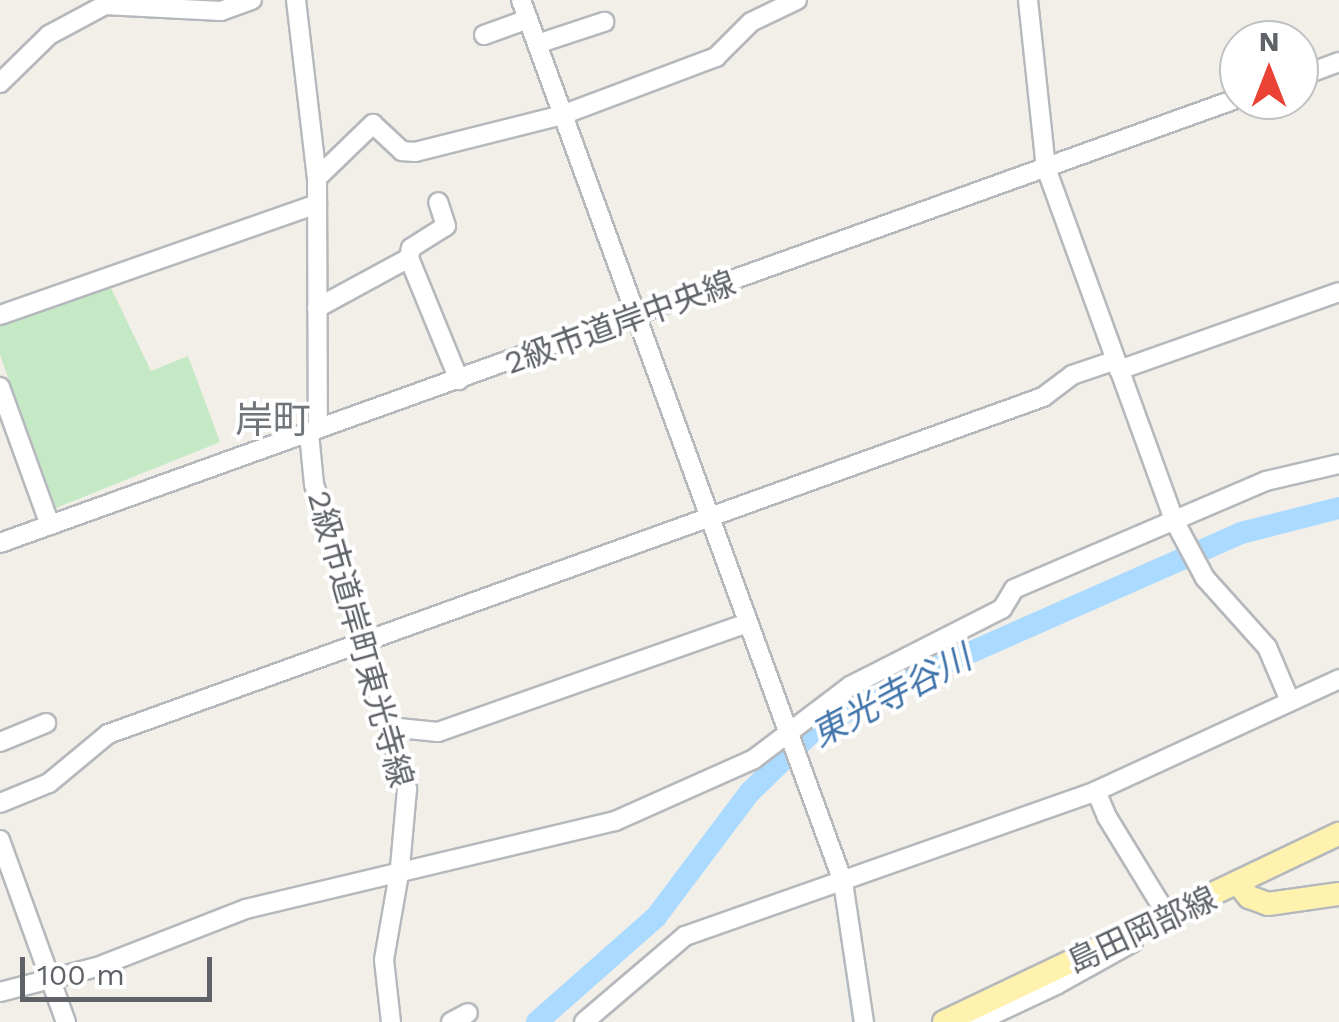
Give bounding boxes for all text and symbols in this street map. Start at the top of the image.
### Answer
north arrow [1219,20,1319,120]
text: N [1259,25,1279,58]
street label: 2級市道岸中央線 [499,263,741,383]
district label: 岸町 [235,398,311,444]
street label: 2級市道岸町東光寺線 [299,486,421,792]
water label: 東光寺谷川 [804,636,978,756]
street label: 島田岡部線 [1061,879,1223,981]
scale bar [25,937,218,999]
text: 100 m [37,957,125,992]

